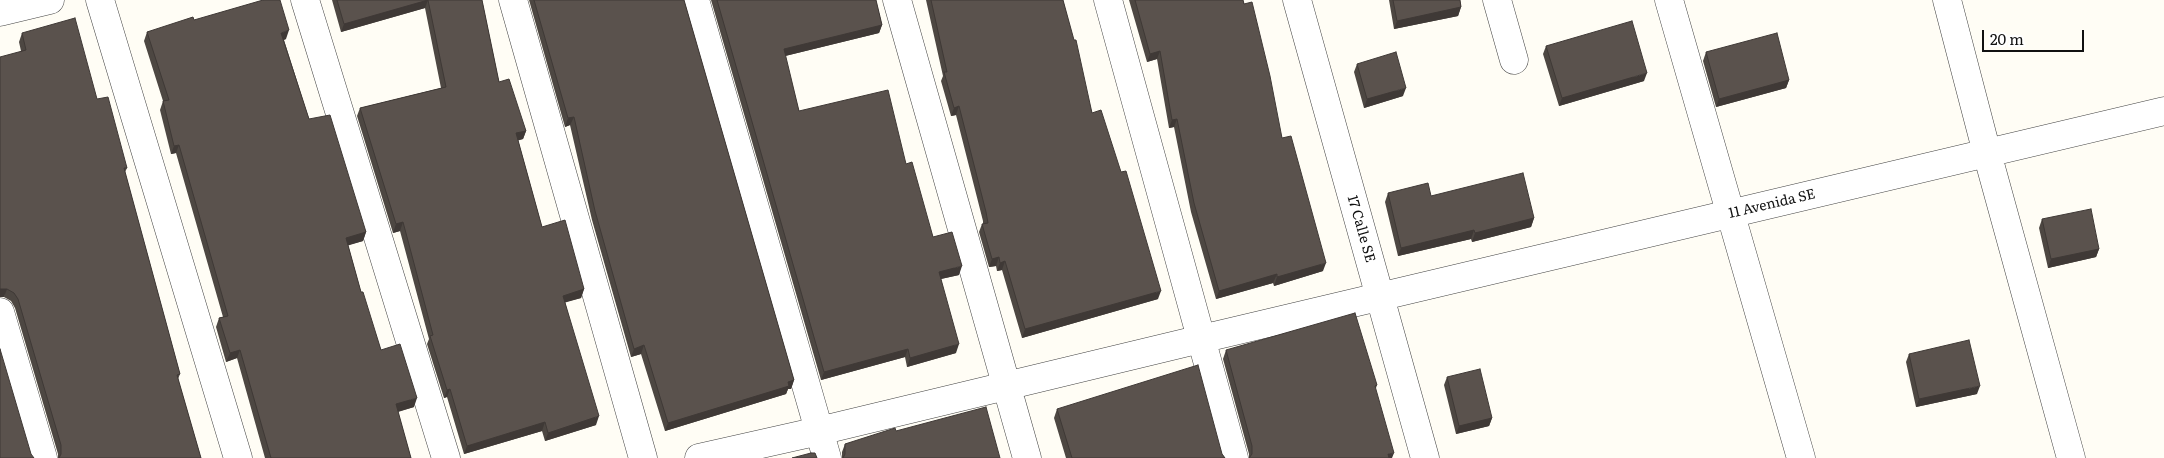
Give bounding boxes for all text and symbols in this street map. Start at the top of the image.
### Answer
scale bar [1984,20,2086,52]
text: 20 m [1990,27,2024,50]
street label: 11 Avenida SE [1727,186,1817,222]
street label: 17 Calle SE [1343,194,1379,264]

